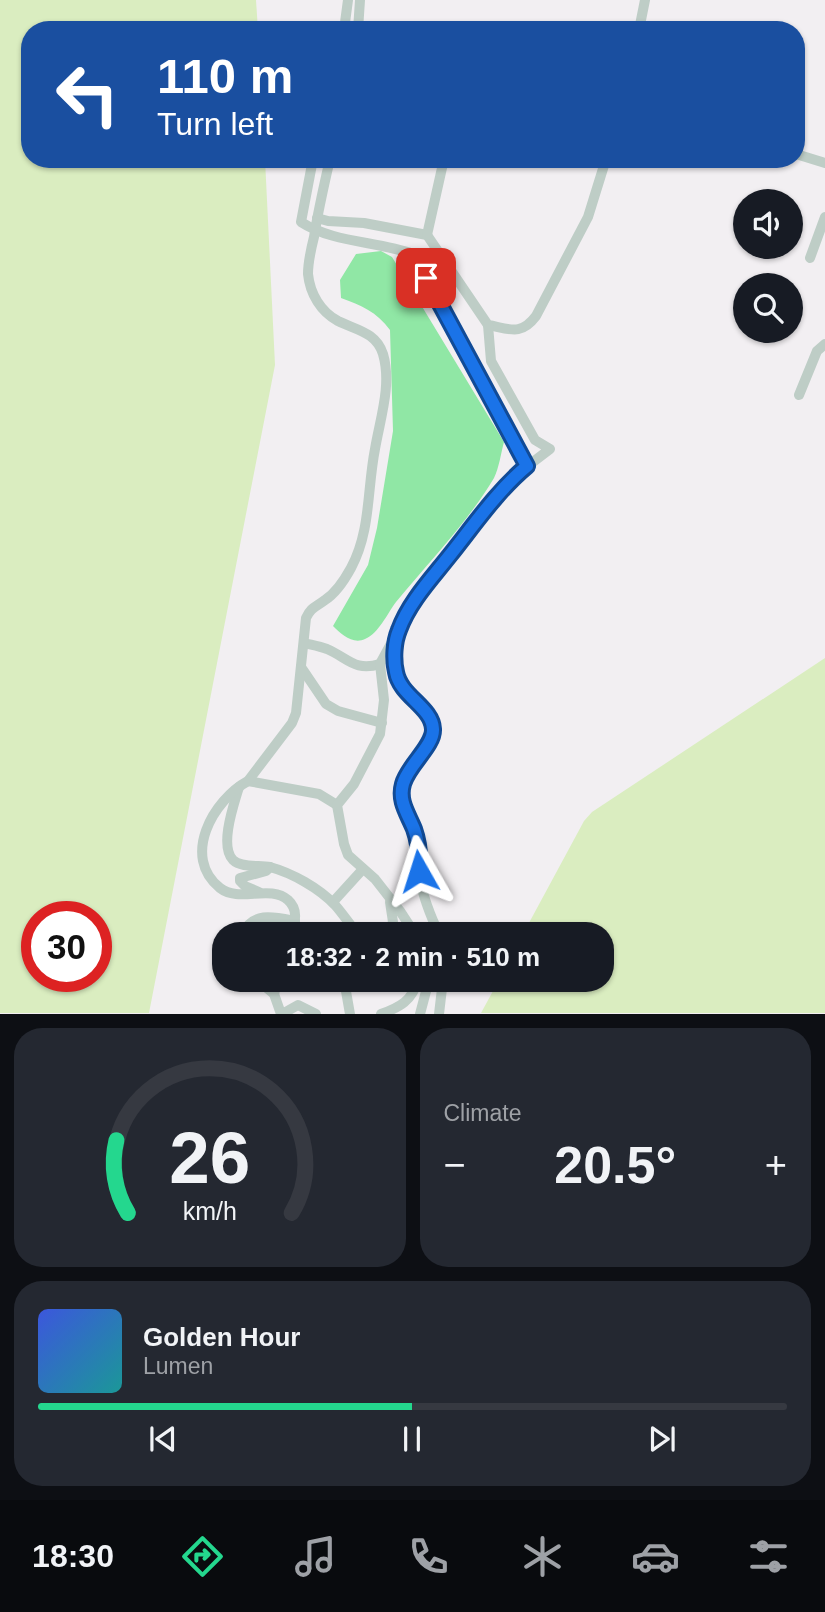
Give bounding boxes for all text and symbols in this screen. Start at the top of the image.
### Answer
icon: left [42,49,133,140]
text: 110 m [157,49,293,103]
text: Turn left [157,106,273,142]
map controls [733,189,803,343]
button: sound [733,189,803,259]
pin [396,248,456,308]
icon: arrive [407,259,445,297]
button: search [733,273,803,343]
position arrow [382,834,456,908]
speed limit sign: 30 [21,901,112,992]
text: 18:32 · 2 min · 510 m [286,942,540,972]
text: Climate [444,1100,521,1126]
text: 26 [169,1118,250,1199]
text: 20.5° [554,1136,676,1194]
text: − [444,1144,466,1186]
text: + [765,1144,787,1186]
text: km/h [183,1197,237,1225]
text: Golden Hour [143,1322,300,1352]
text: Lumen [143,1353,213,1379]
icon: previous [144,1420,182,1458]
icon: pause [393,1420,431,1458]
icon: next [643,1420,681,1458]
icon: directions [178,1532,227,1581]
icon: music [291,1532,340,1581]
icon: phone [404,1532,453,1581]
icon: climate [518,1532,567,1581]
icon: car [631,1532,680,1581]
icon: filters [744,1532,793,1581]
text: 18:30 [32,1538,114,1574]

